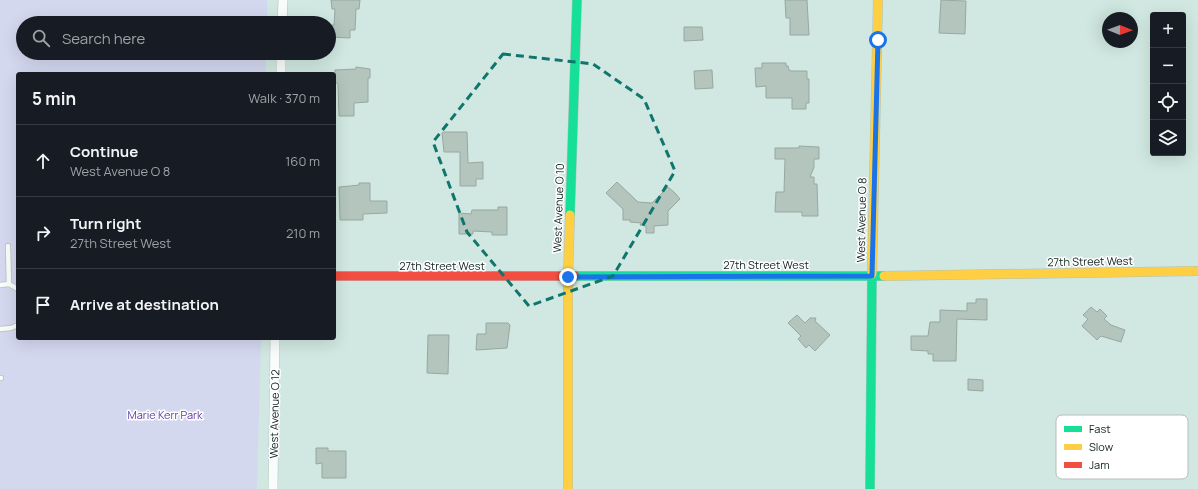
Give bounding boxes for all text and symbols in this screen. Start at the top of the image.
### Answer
north arrow [1102,12,1138,48]
map controls [1150,12,1186,156]
button: + [1150,12,1186,48]
search box [16,16,336,60]
icon: search [30,27,52,49]
text: Search here [62,28,145,49]
route start [869,31,887,49]
button: − [1150,48,1186,84]
button: locate [1150,84,1186,120]
text: 5 min [32,87,76,110]
text: Walk · 370 m [248,89,320,107]
button: layers [1150,120,1186,156]
text: Continue [70,141,138,162]
icon: ahead [32,150,54,172]
text: 160 m [285,152,320,170]
text: West Avenue O 8 [70,162,170,180]
street label: West Avenue O 10 [549,163,567,253]
street label: West Avenue O 8 [853,177,869,263]
text: Turn right [70,213,141,234]
icon: right [32,222,54,244]
text: 210 m [286,224,320,242]
text: 27th Street West [70,234,171,252]
street label: 27th Street West [1047,253,1133,269]
street label: 27th Street West [723,257,809,272]
street label: 27th Street West [399,258,485,273]
route end [559,268,577,286]
icon: arrive [32,294,54,316]
text: Arrive at destination [70,294,219,315]
street label: West Avenue O 12 [266,369,282,459]
park label: Marie Kerr Park [127,407,203,422]
legend [1056,415,1188,479]
text: Fast [1089,421,1111,436]
text: Slow [1089,439,1114,454]
text: Jam [1089,457,1110,472]

